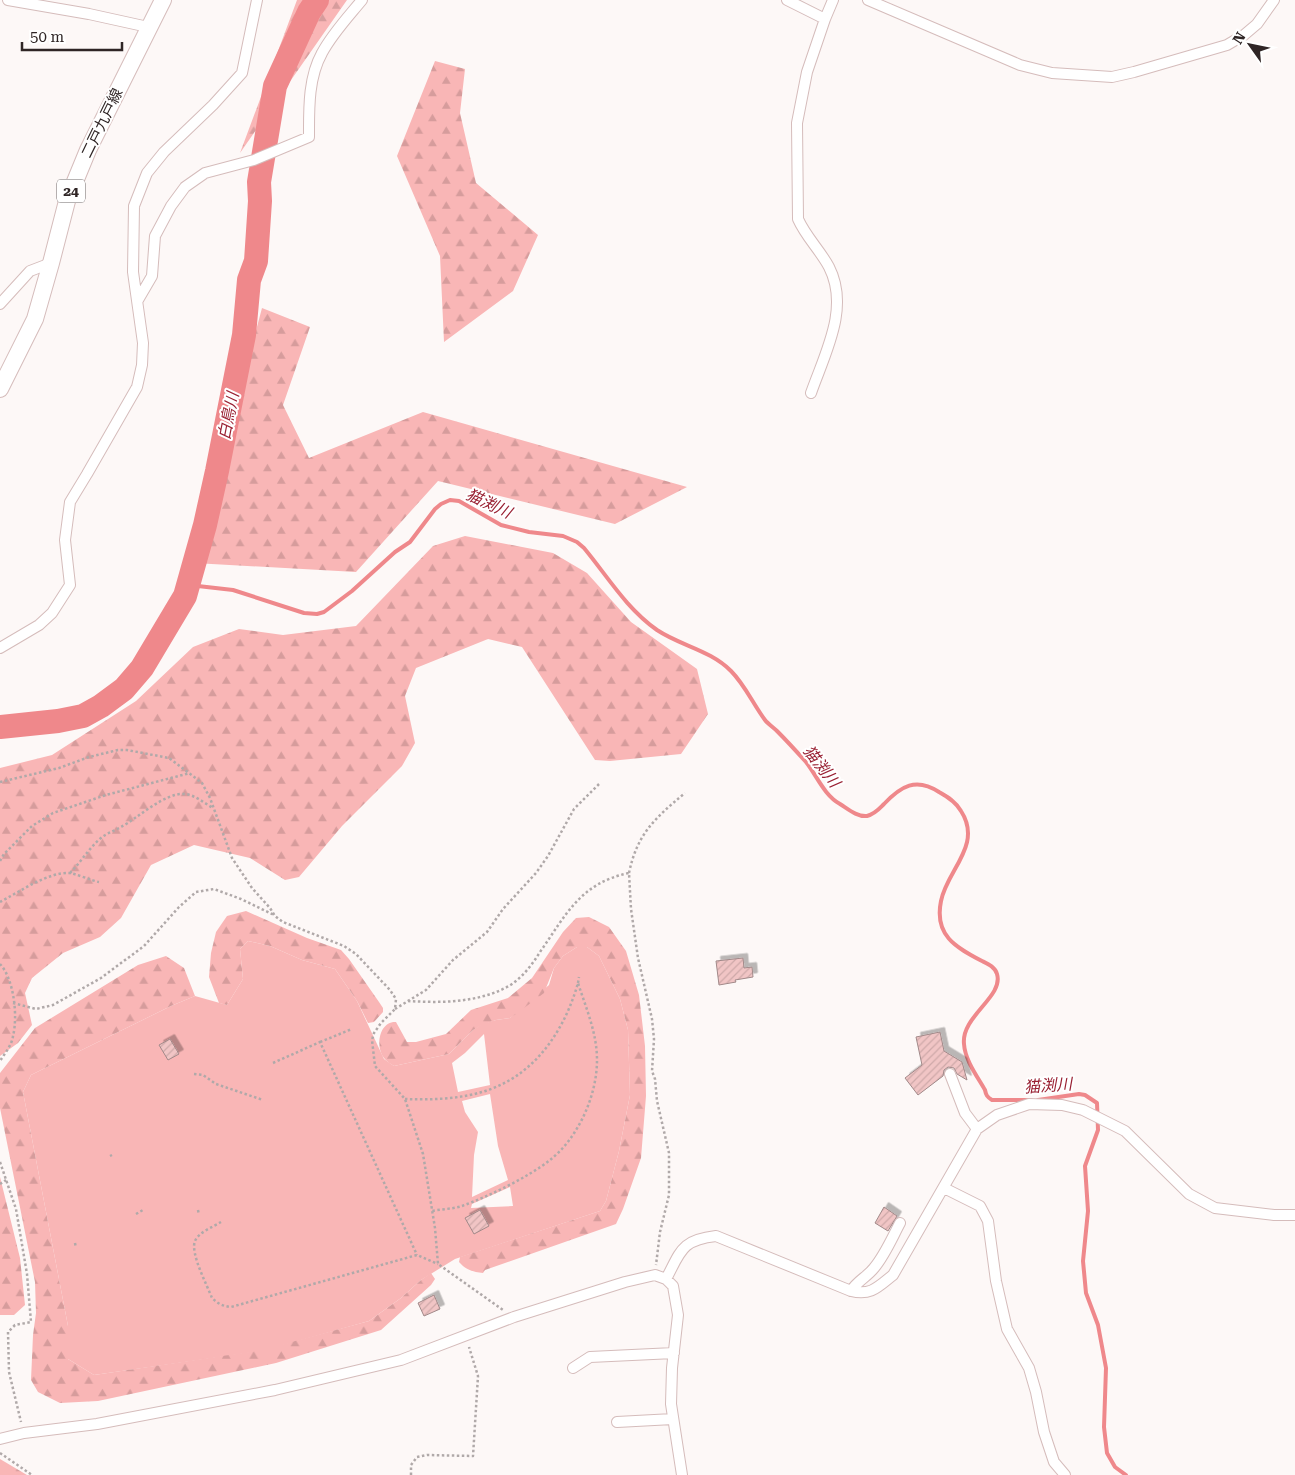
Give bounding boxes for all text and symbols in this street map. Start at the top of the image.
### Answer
scale bar [22,20,122,52]
north arrow [1225,20,1275,70]
text: 50 m [30,28,65,46]
text: N [1229,29,1249,47]
street label: 二戸九戸線 [77,85,127,161]
road number: 24 [57,180,85,202]
water label: 白鳥川 [215,389,243,441]
water label: 猫渕川 [463,485,516,523]
water label: 猫渕川 [799,742,845,793]
water label: 猫渕川 [1023,1074,1075,1097]

